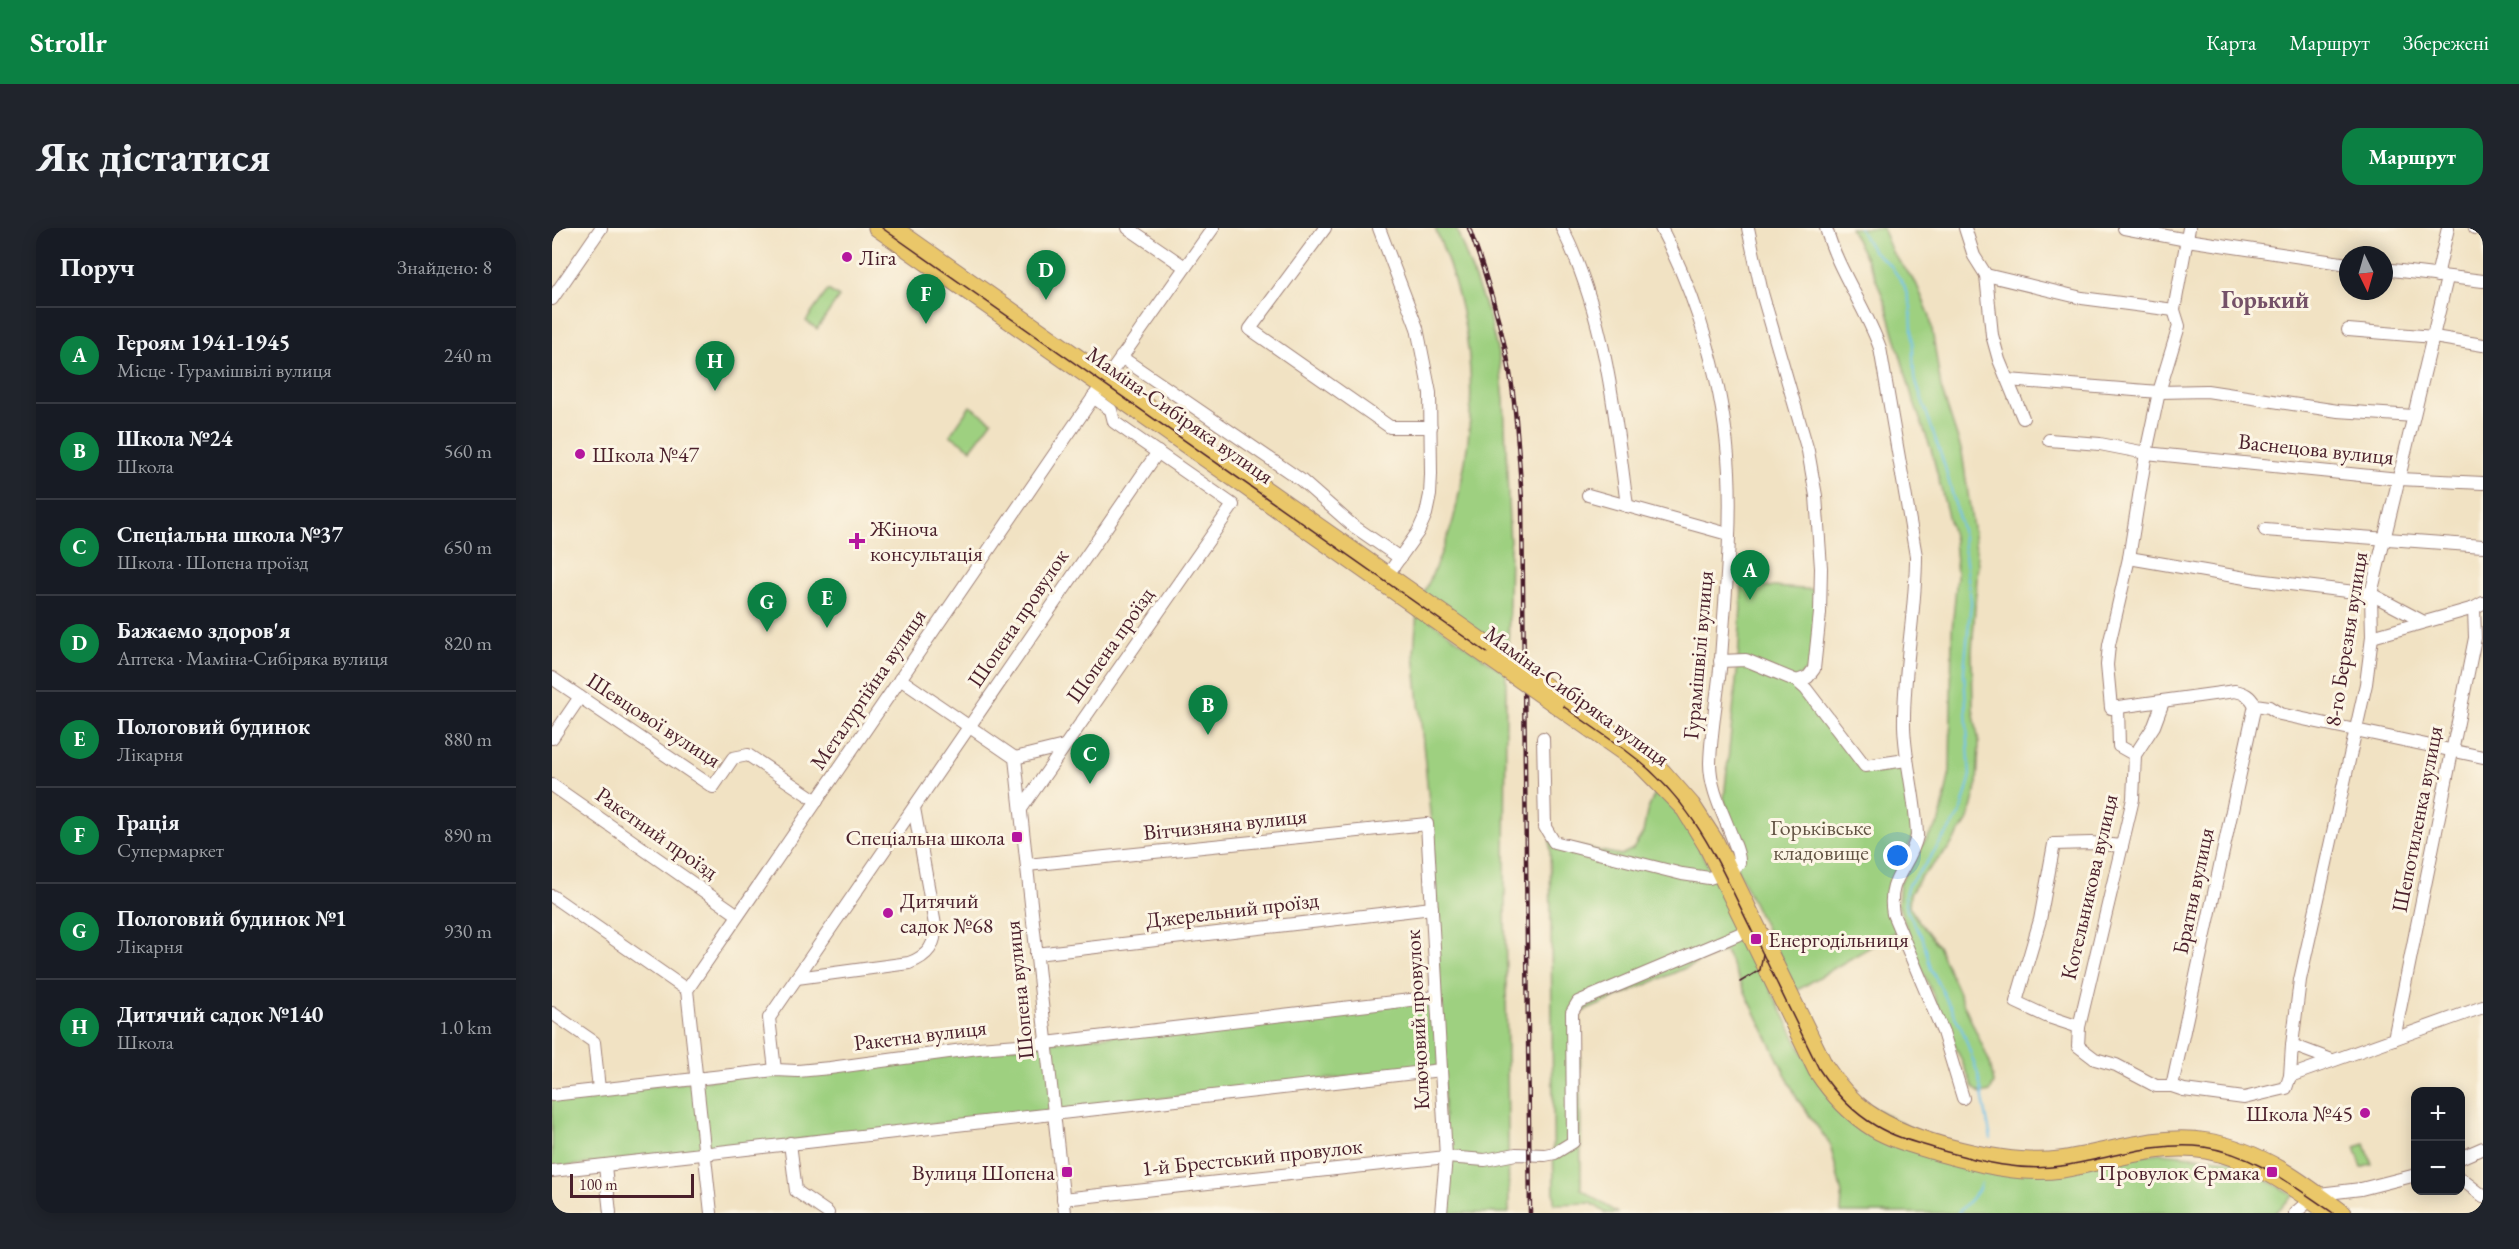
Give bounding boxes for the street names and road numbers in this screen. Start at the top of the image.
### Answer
street label: Маміна-Сибіряка вулиця [1081,339,1280,491]
street label: Васнецова вулиця [2237,426,2395,472]
street label: Шопена провулок [961,543,1075,693]
street label: 8-го Березня вулиця [2318,549,2374,729]
street label: Гурамішвілі вулиця [1676,569,1720,741]
street label: Шопена проїзд [1059,581,1161,709]
street label: Металургійна вулиця [803,603,933,775]
street label: Маміна-Сибіряка вулиця [1479,619,1676,773]
street label: Шевцової вулиця [581,666,727,774]
street label: Шепотиленка вулиця [2385,723,2449,915]
street label: Ракетний проїзд [590,780,724,886]
street label: Котельникова вулиця [2054,791,2125,983]
street label: Вітчизняна вулиця [1142,801,1309,847]
street label: Братня вулиця [2165,825,2221,957]
street label: Джерельний проїзд [1144,885,1320,935]
street label: Шопена вулиця [997,919,1041,1061]
street label: Ключовий провулок [1398,928,1436,1111]
street label: Ракетна вулиця [852,1012,988,1058]
street label: 1-й Брестський провулок [1140,1131,1364,1183]

